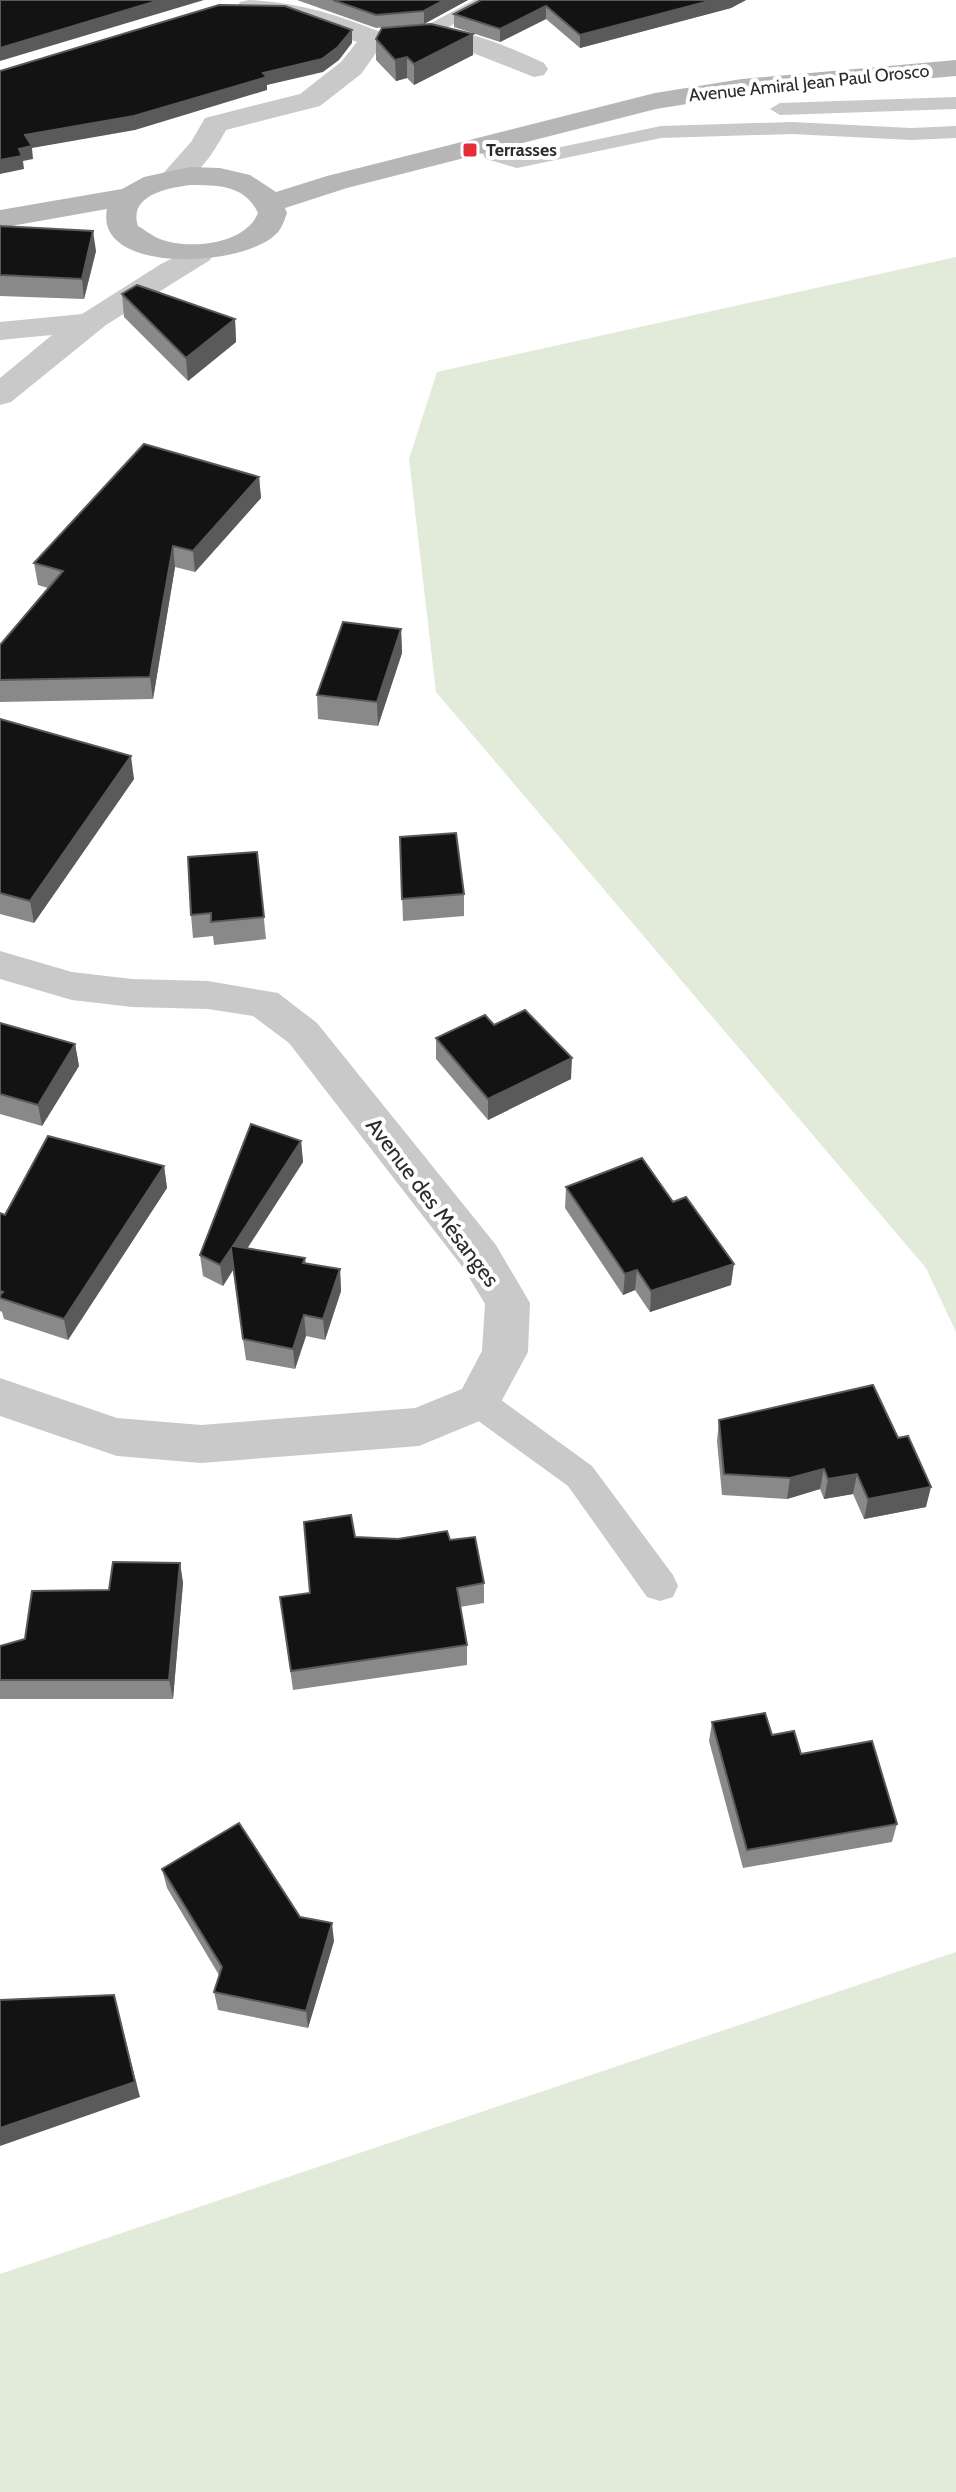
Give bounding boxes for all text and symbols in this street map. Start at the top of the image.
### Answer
street label: Avenue Amiral Jean Paul Orosco [688,59,930,107]
place label: Terrasses [486,139,557,161]
marker: Terrasses [461,141,479,159]
street label: Avenue des Mésanges [360,1113,505,1292]

